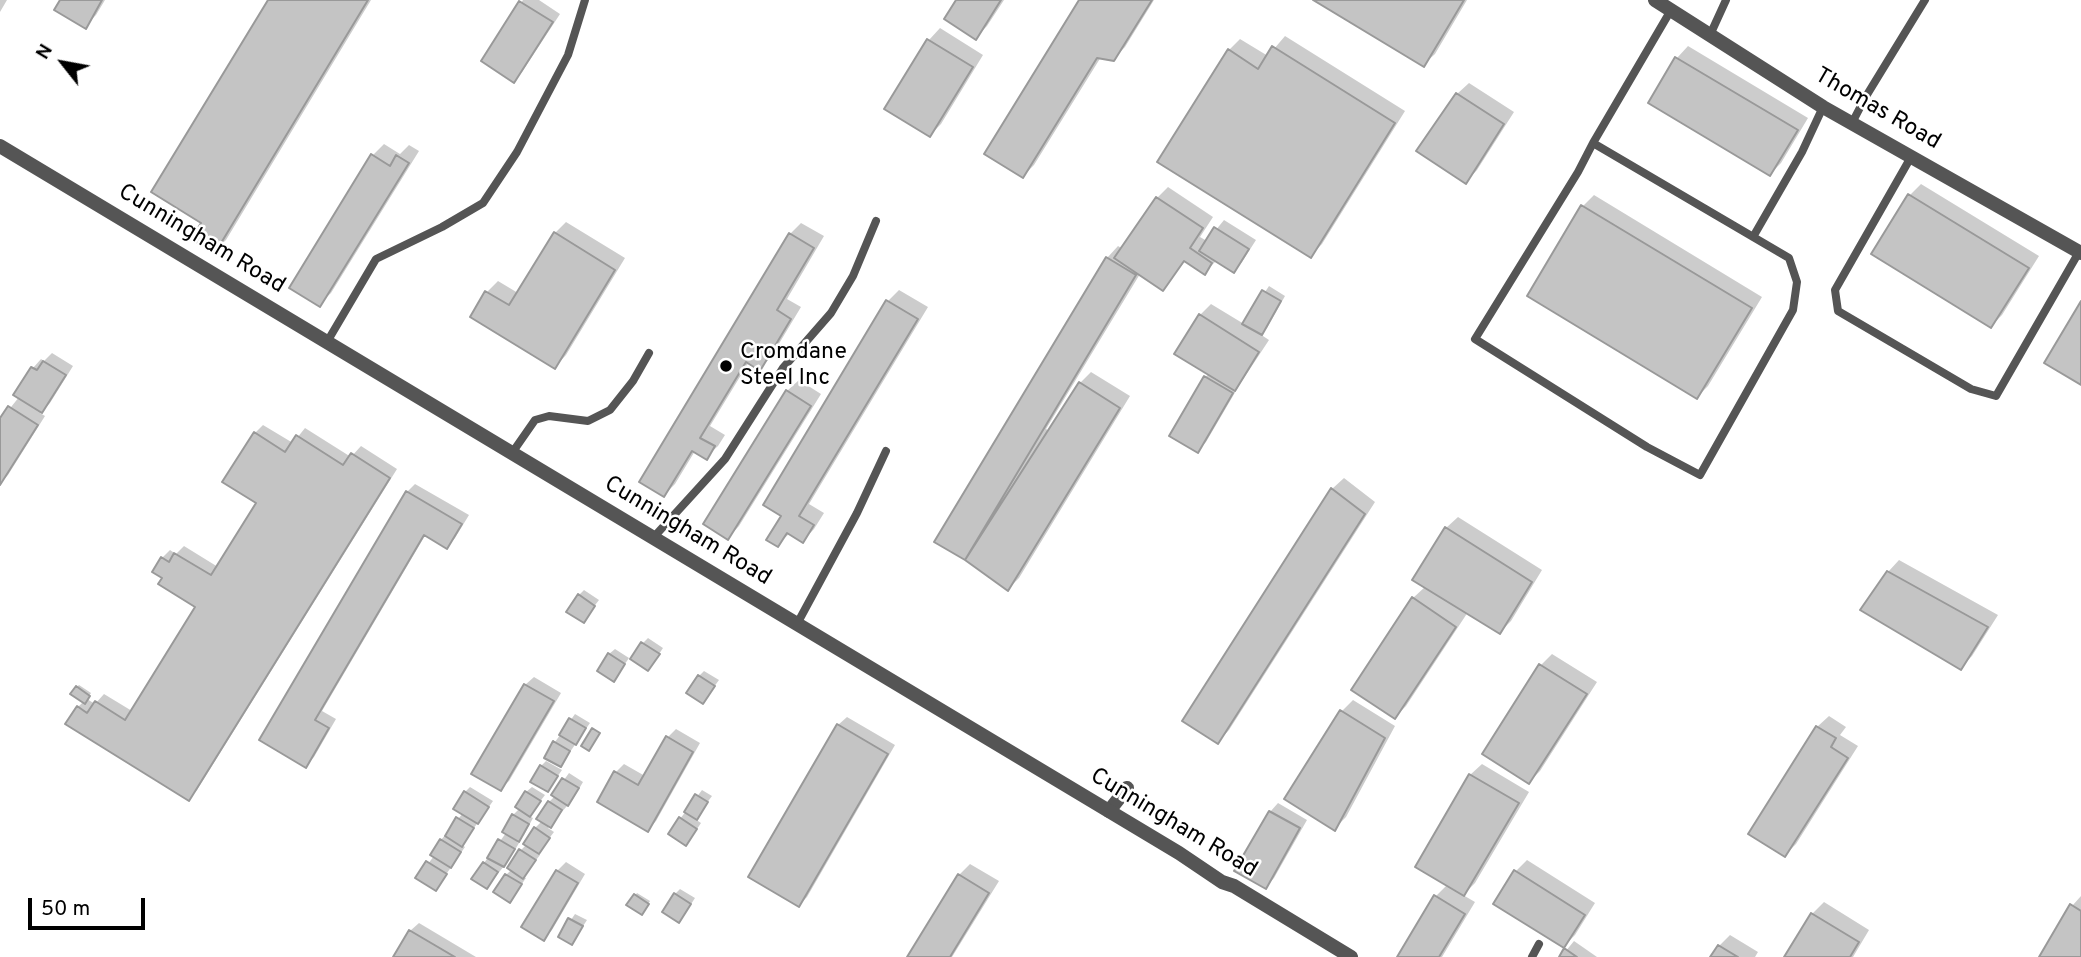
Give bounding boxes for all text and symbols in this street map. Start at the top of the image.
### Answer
north arrow [28,28,98,98]
text: N [31,40,59,64]
street label: Thomas Road [1809,63,1945,157]
street label: Cunningham Road [113,179,289,301]
place label: Cromdane Steel Inc [740,339,847,393]
marker: Cromdane Steel Inc [718,358,734,374]
street label: Cunningham Road [599,471,775,593]
street label: Cunningham Road [1085,763,1261,885]
scale bar [32,884,149,928]
text: 50 m [41,896,90,923]

